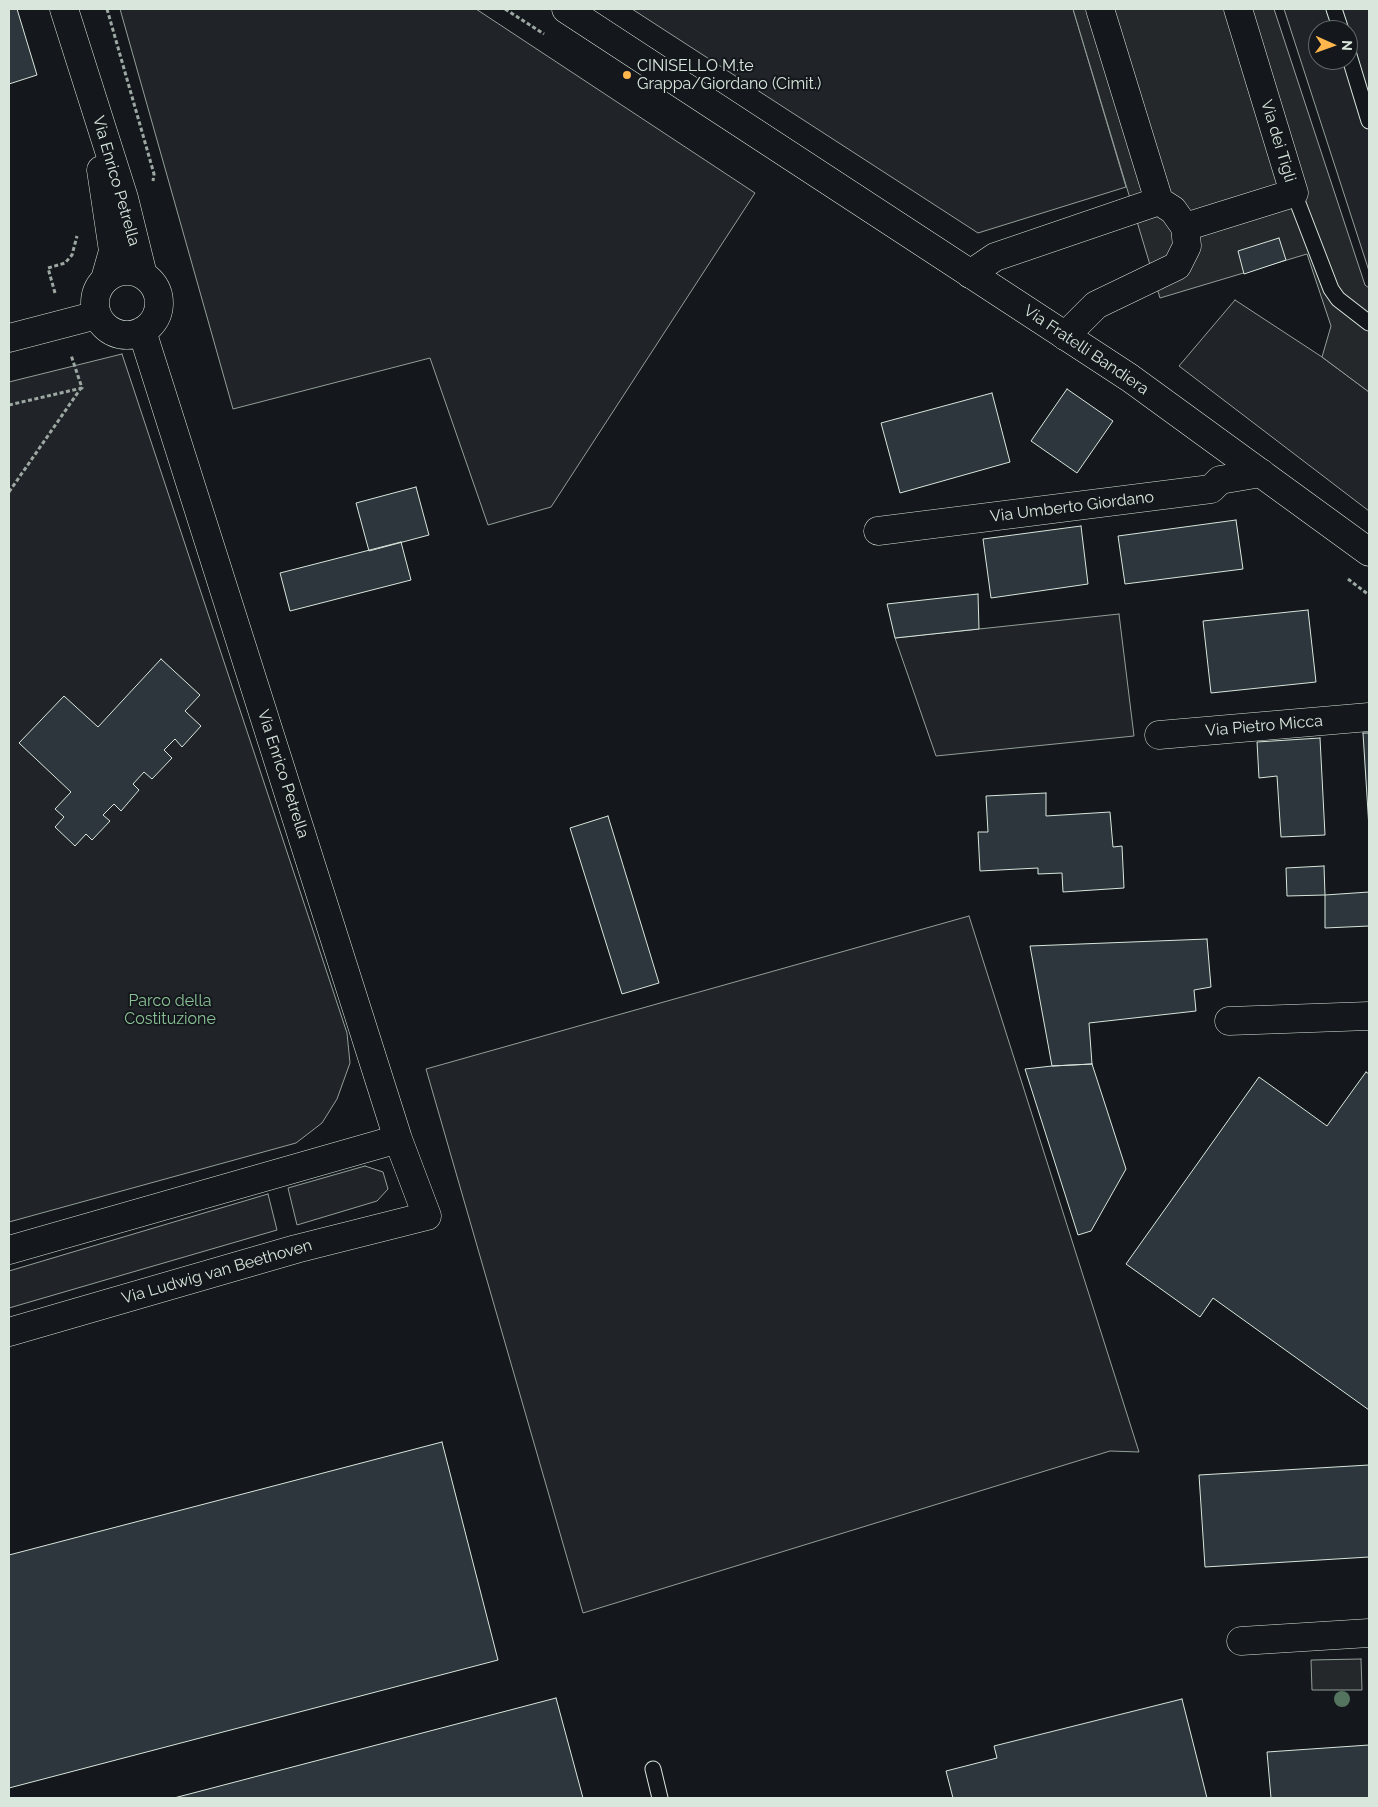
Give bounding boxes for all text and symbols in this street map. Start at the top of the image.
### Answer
north arrow [1308,20,1358,70]
text: N [1339,40,1355,51]
place label: CINISELLO M.te Grappa/Giordano (Cimit.) [637,56,821,94]
marker: CINISELLO M.te Grappa/Giordano (Cimit.) [621,69,633,81]
street label: Via dei Tigli [1256,98,1300,184]
street label: Via Enrico Petrella [88,114,144,248]
street label: Via Fratelli Bandiera [1020,301,1152,399]
street label: Via Umberto Giordano [989,487,1155,527]
street label: Via Enrico Petrella [253,707,313,841]
street label: Via Pietro Micca [1204,711,1324,741]
park label: Parco della Costituzione [124,991,216,1029]
street label: Via Ludwig van Beethoven [120,1236,314,1308]

